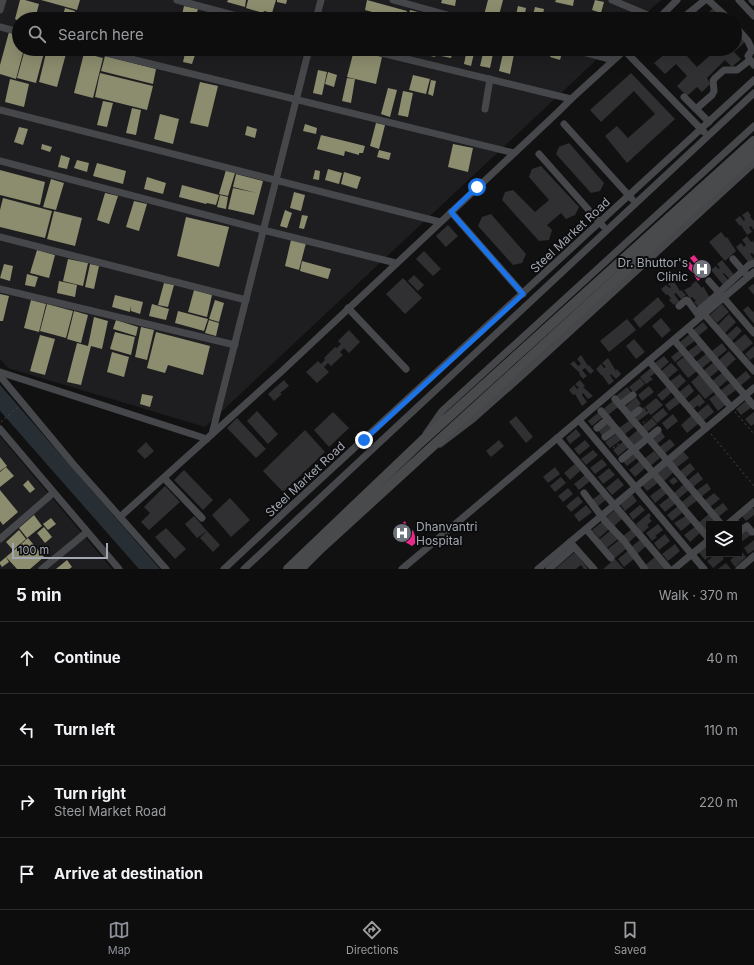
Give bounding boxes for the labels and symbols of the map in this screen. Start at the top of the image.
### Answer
route start [468,178,486,196]
street label: Steel Market Road [527,194,613,276]
place label: Dr. Bhuttor's Clinic [618,255,688,284]
hospital icon: Dr. Bhuttor's Clinic [691,258,713,280]
route end [355,431,373,449]
street label: Steel Market Road [262,438,348,520]
place label: Dhanvantri Hospital [416,519,478,548]
hospital icon: Dhanvantri Hospital [391,522,413,544]
scale bar [12,541,108,560]

